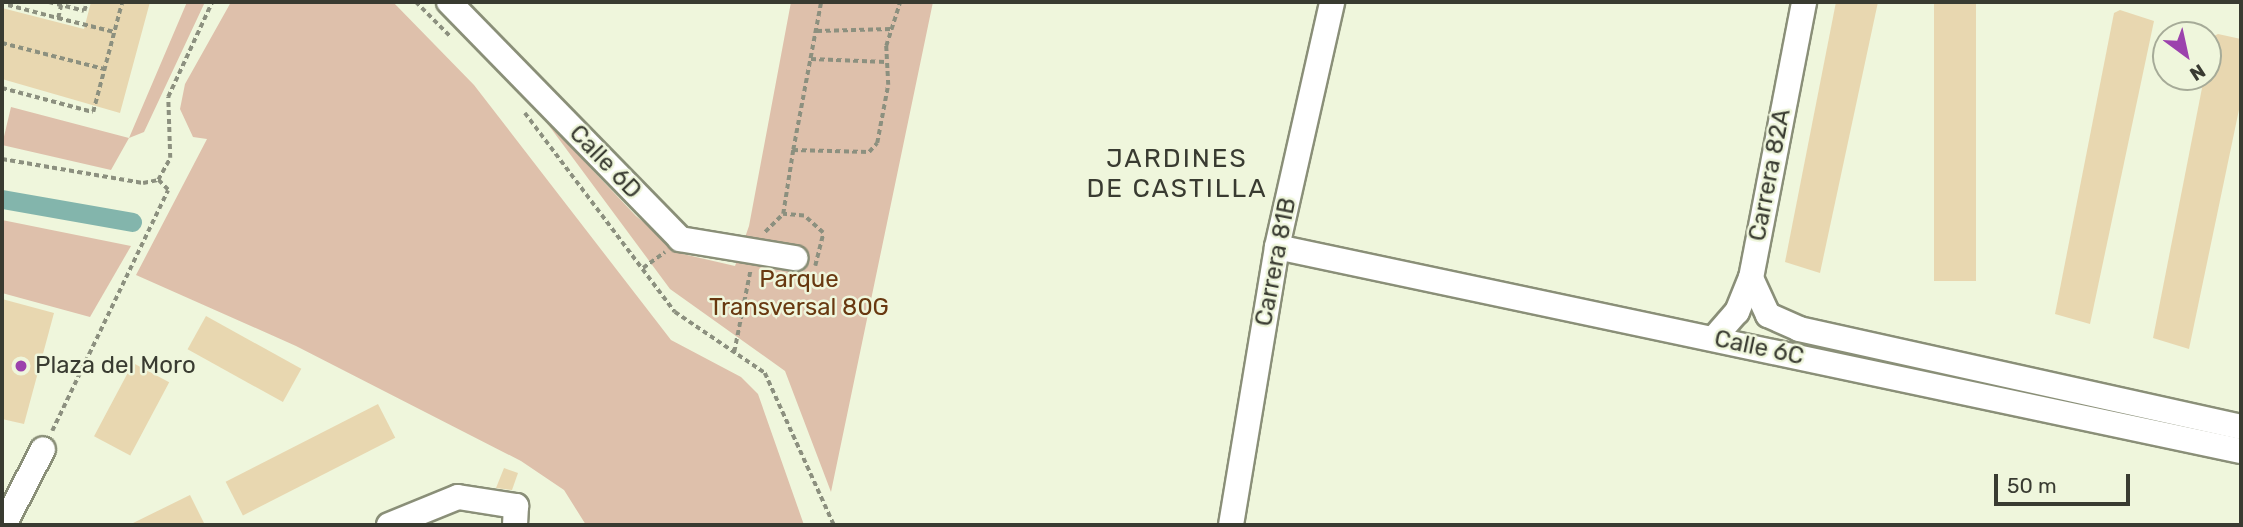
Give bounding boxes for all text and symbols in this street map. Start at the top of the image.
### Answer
north arrow [2152,21,2222,91]
text: N [2186,59,2210,86]
street label: Carrera 82A [1743,106,1797,244]
street label: Calle 6D [563,119,647,205]
district label: JARDINES DE CASTILLA [1088,143,1266,204]
street label: Carrera 81B [1249,195,1303,329]
park label: Parque Transversal 80G [709,266,889,322]
street label: Calle 6C [1712,324,1806,372]
place label: Plaza del Moro [35,352,196,380]
marker: Plaza del Moro [13,358,29,374]
scale bar [1998,461,2134,505]
text: 50 m [2007,473,2057,498]

